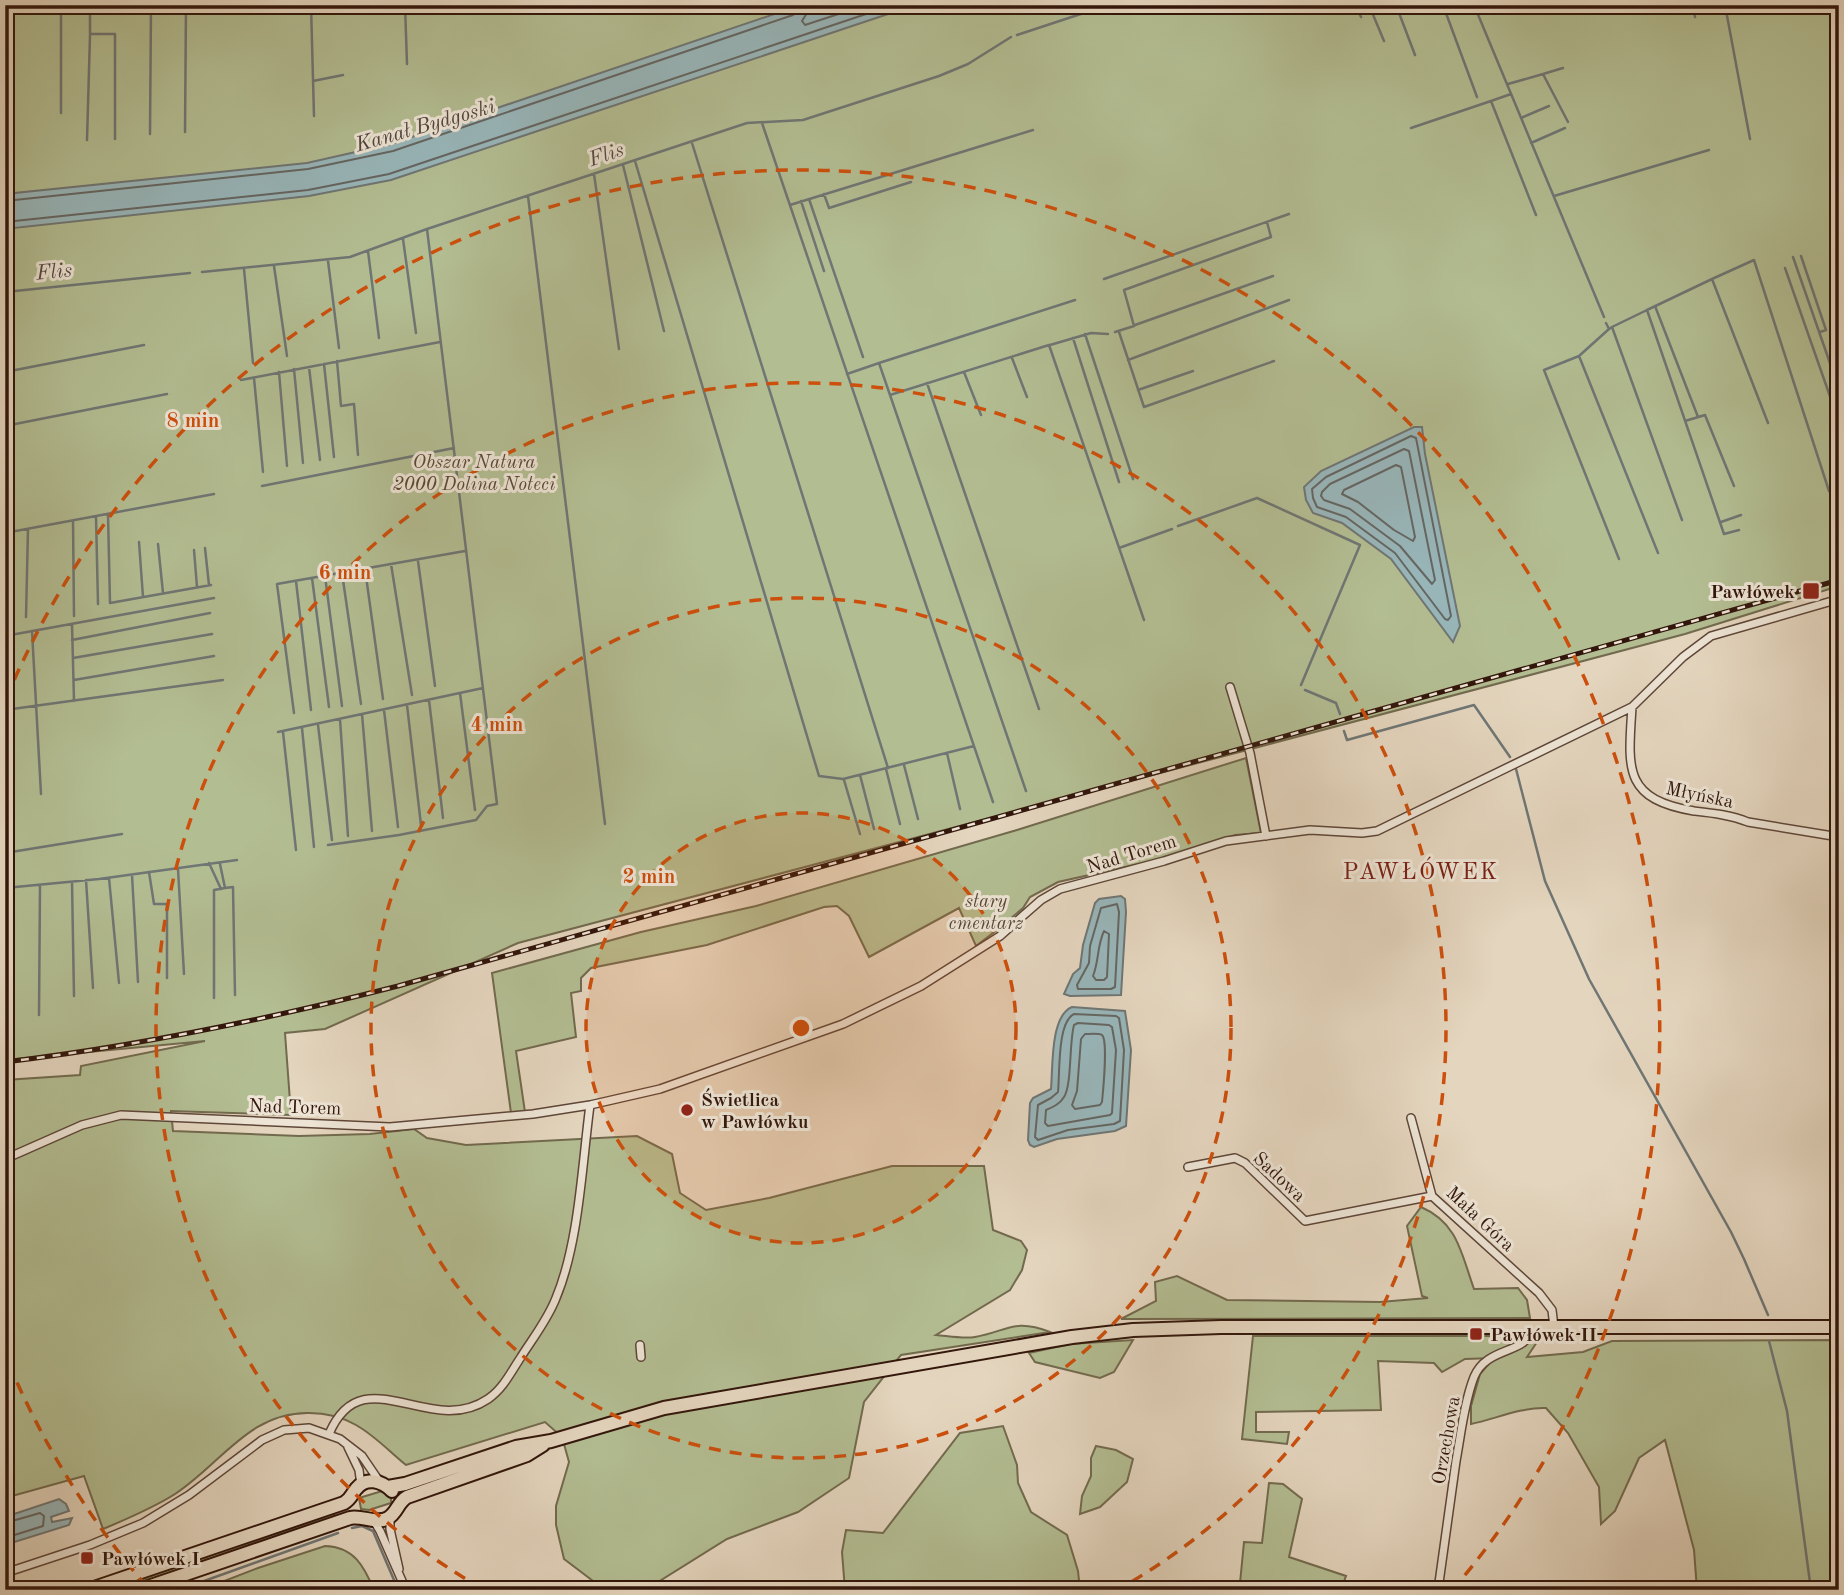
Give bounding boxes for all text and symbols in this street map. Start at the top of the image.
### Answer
water label: Kanał Bydgoski [352,96,498,157]
water label: Flis [585,140,627,172]
water label: Flis [34,260,73,285]
text: 8 min [167,411,219,432]
park label: Obszar Natura 2000 Dolina Noteci [393,454,556,495]
text: 6 min [319,563,371,584]
marker: Pawłówek [1801,581,1821,601]
place label: Pawłówek [1710,584,1795,603]
text: 4 min [471,715,523,736]
street label: Młyńska [1664,780,1736,813]
street label: Nad Torem [1085,833,1179,878]
district label: PAWŁÓWEK [1343,856,1499,884]
text: 2 min [623,867,675,888]
park label: stary cmentarz [949,893,1023,934]
centre of rings [789,1016,813,1040]
place label: Świetlica w Pawłówku [701,1088,808,1133]
street label: Nad Torem [248,1097,342,1120]
marker: Świetlica w Pawłówku [679,1102,695,1118]
street label: Sadowa [1249,1149,1309,1207]
street label: Mała Góra [1442,1184,1517,1256]
marker: Pawłówek II [1468,1326,1484,1342]
place label: Pawłówek II [1490,1327,1597,1346]
street label: Orzechowa [1430,1394,1465,1486]
marker: Pawłówek I [79,1550,95,1566]
place label: Pawłówek I [101,1551,200,1570]

